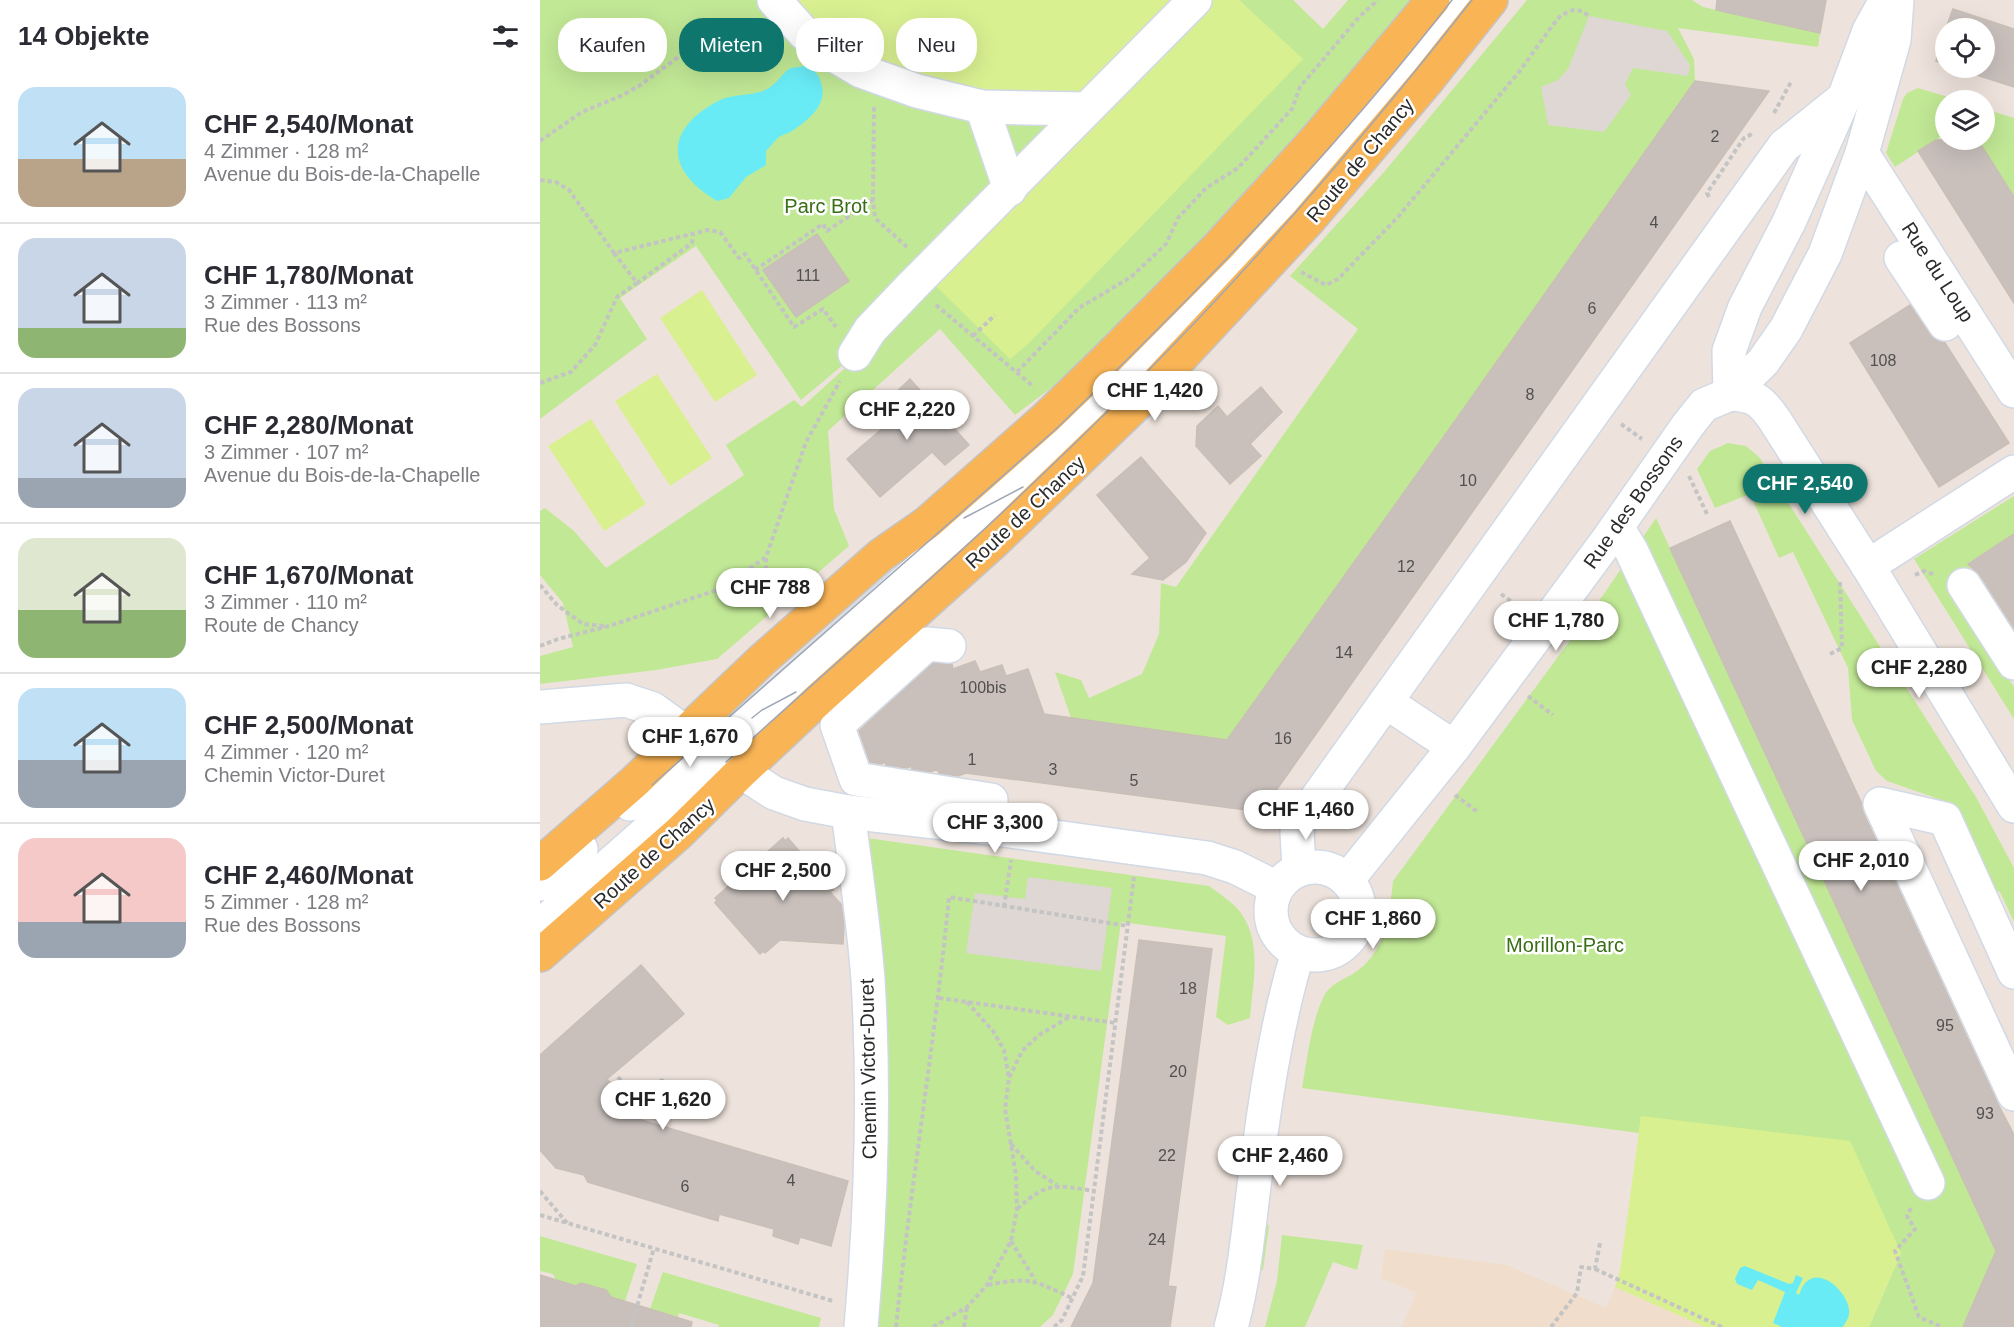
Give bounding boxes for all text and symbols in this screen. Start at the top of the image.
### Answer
chip: Kaufen [558,18,667,72]
chip: Mieten [679,18,784,72]
chip: Filter [796,18,884,72]
chip: Neu [896,18,977,72]
map controls [1935,18,1995,150]
button: locate [1935,18,1995,78]
icon: filters [489,20,522,53]
text: 14 Objekte [18,21,150,51]
button: layers [1935,90,1995,150]
street label: Route de Chancy [1302,94,1418,226]
text: CHF 2,540/Monat [204,109,414,139]
icon: home [66,111,138,183]
house number: 2 [1711,128,1720,145]
text: 4 Zimmer · 128 m² [204,140,368,162]
text: Avenue du Bois-de-la-Chapelle [204,163,480,185]
park label: Parc Brot [784,195,868,217]
house number: 4 [1650,214,1659,231]
street label: Rue du Loup [1898,218,1978,326]
text: CHF 1,780/Monat [204,260,414,290]
icon: home [66,262,138,334]
house number: 111 [796,267,820,284]
text: 3 Zimmer · 113 m² [204,291,367,313]
house number: 6 [1588,300,1597,317]
text: Rue des Bossons [204,314,361,336]
house number: 108 [1870,352,1896,369]
pin: CHF 1,420 [1086,371,1224,422]
text: CHF 1,420 [1107,379,1203,401]
house number: 8 [1526,386,1535,403]
pin: CHF 2,220 [838,390,976,441]
text: CHF 2,220 [859,398,955,420]
text: CHF 2,280/Monat [204,410,414,440]
icon: home [66,412,138,484]
street label: Rue des Bossons [1579,431,1687,573]
text: 3 Zimmer · 107 m² [204,441,368,463]
street label: Route de Chancy [961,451,1089,573]
text: Avenue du Bois-de-la-Chapelle [204,464,480,486]
pin: CHF 2,540 [1736,464,1874,515]
house number: 10 [1459,472,1477,489]
text: CHF 2,540 [1757,472,1853,494]
house number: 12 [1397,558,1415,575]
text: CHF 1,670/Monat [204,560,414,590]
icon: home [66,562,138,634]
pin: CHF 788 [715,568,825,619]
text: CHF 788 [730,576,810,598]
text: 3 Zimmer · 110 m² [204,591,367,613]
pin: CHF 1,780 [1487,601,1625,652]
text: CHF 1,780 [1508,609,1604,631]
text: Route de Chancy [204,614,359,636]
house number: 14 [1335,644,1353,661]
pin: CHF 2,280 [1850,648,1988,699]
text: CHF 2,280 [1871,656,1967,678]
house number: 100bis [959,679,1007,696]
text: CHF 2,500/Monat [204,710,414,740]
icon: home [66,712,138,784]
pin: CHF 1,670 [621,717,759,768]
text: CHF 1,670 [642,725,738,747]
house number: 16 [1274,730,1292,747]
text: 4 Zimmer · 120 m² [204,741,368,763]
house number: 1 [968,751,977,768]
house number: 3 [1049,761,1058,778]
text: Chemin Victor-Duret [204,764,385,786]
house number: 5 [1130,772,1139,789]
pin: CHF 1,460 [1237,790,1375,841]
street label: Route de Chancy [589,793,719,913]
text: CHF 1,460 [1258,798,1354,820]
pin: CHF 3,300 [926,803,1064,854]
text: CHF 3,300 [947,811,1043,833]
pin: CHF 2,010 [1792,841,1930,892]
text: CHF 2,010 [1813,849,1909,871]
pin: CHF 2,500 [714,851,852,902]
text: CHF 2,500 [735,859,831,881]
text: CHF 2,460/Monat [204,860,414,890]
icon: home [66,862,138,934]
text: 5 Zimmer · 128 m² [204,891,368,913]
pin: CHF 1,860 [1304,899,1442,950]
text: CHF 1,860 [1325,907,1421,929]
text: Rue des Bossons [204,914,361,936]
park label: Morillon-Parc [1506,934,1624,956]
street label: Chemin Victor-Duret [855,978,881,1160]
house number: 18 [1179,980,1197,997]
house number: 95 [1936,1017,1954,1034]
house number: 20 [1169,1063,1187,1080]
pin: CHF 1,620 [594,1080,732,1131]
text: CHF 1,620 [615,1088,711,1110]
house number: 93 [1976,1105,1994,1122]
pin: CHF 2,460 [1211,1136,1349,1187]
text: CHF 2,460 [1232,1144,1328,1166]
house number: 22 [1158,1147,1176,1164]
house number: 4 [787,1172,796,1189]
house number: 6 [681,1178,690,1195]
house number: 24 [1148,1231,1166,1248]

